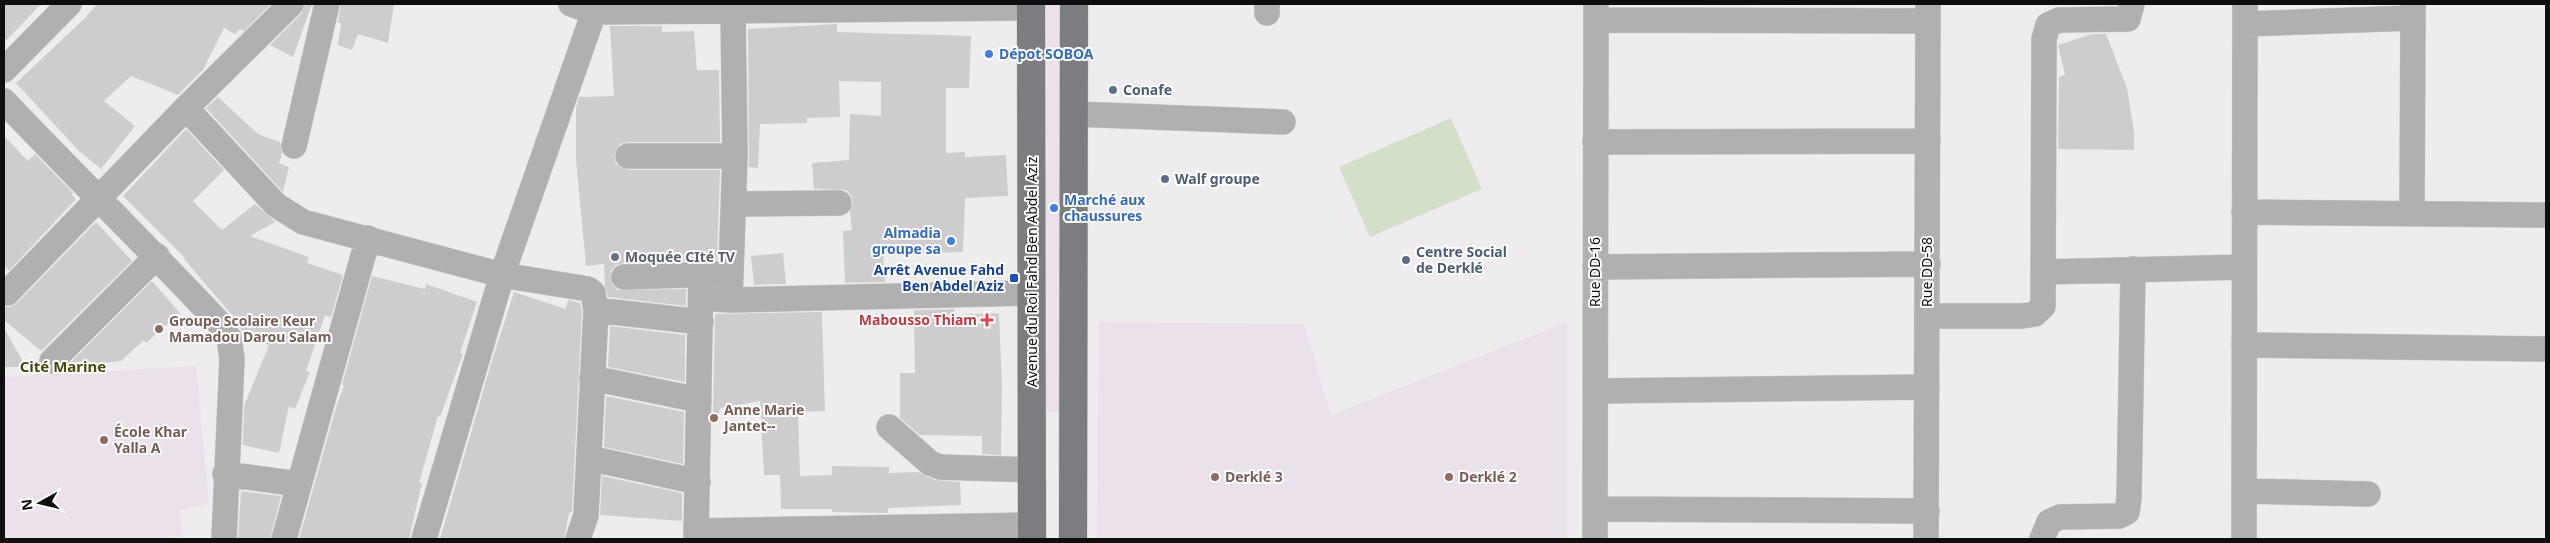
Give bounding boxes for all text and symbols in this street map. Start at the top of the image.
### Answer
place label: Dépot SOBOA [999,44,1094,63]
marker: Dépot SOBOA [983,48,995,60]
place label: Conafe [1123,80,1172,99]
marker: Conafe [1107,84,1119,96]
street label: Avenue du Roi Fahd Ben Abdel Aziz [1022,156,1041,387]
place label: Walf groupe [1175,169,1260,188]
marker: Walf groupe [1159,173,1171,185]
place label: Marché aux chaussures [1064,190,1146,225]
marker: Marché aux chaussures [1048,202,1060,214]
place label: Almadia groupe sa [872,223,941,258]
marker: Almadia groupe sa [945,235,957,247]
street label: Rue DD-16 [1585,237,1604,307]
street label: Rue DD-58 [1917,237,1936,307]
place label: Centre Social de Derklé [1416,242,1507,277]
place label: Moquée CIté TV [625,247,736,266]
marker: Moquée CIté TV [609,251,621,263]
marker: Centre Social de Derklé [1400,254,1412,266]
place label: Arrêt Avenue Fahd Ben Abdel Aziz [874,260,1004,295]
marker: Arrêt Avenue Fahd Ben Abdel Aziz [1008,272,1020,284]
place label: Mabousso Thiam [859,310,977,329]
place label: Groupe Scolaire Keur Mamadou Darou Salam [169,311,331,346]
marker: Mabousso Thiam [981,314,993,326]
marker: Groupe Scolaire Keur Mamadou Darou Salam [153,323,165,335]
district label: Cité Marine [20,356,106,376]
place label: Anne Marie Jantet-- [722,400,804,435]
marker: Anne Marie Jantet-- [708,412,720,424]
place label: École Khar Yalla A [114,422,188,457]
marker: École Khar Yalla A [98,434,110,446]
place label: Derklé 3 [1225,467,1283,486]
place label: Derklé 2 [1459,467,1517,486]
marker: Derklé 3 [1209,471,1221,483]
marker: Derklé 2 [1443,471,1455,483]
north arrow [15,478,65,528]
text: N [16,498,37,512]

